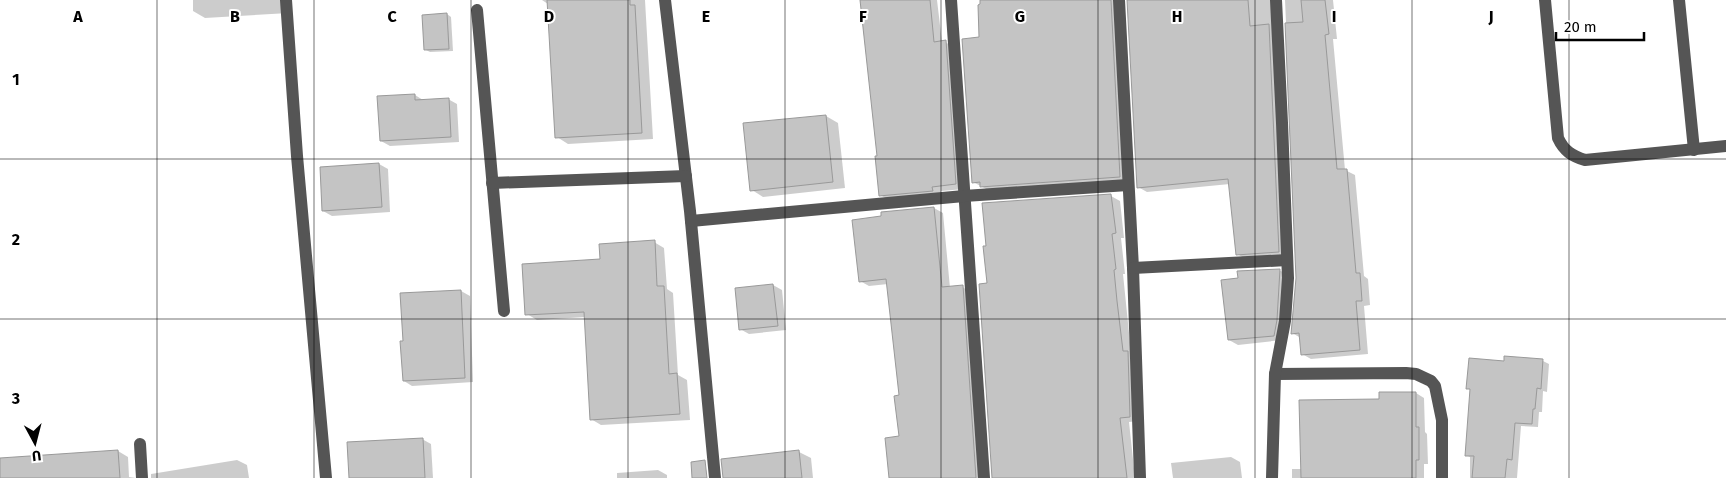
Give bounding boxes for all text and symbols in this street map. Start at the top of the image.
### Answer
text: A [72,7,83,26]
text: B [230,7,240,26]
text: C [387,7,397,26]
text: D [544,7,554,26]
text: E [702,7,710,26]
text: F [859,7,867,26]
text: G [1015,7,1025,26]
text: H [1172,7,1182,26]
text: I [1332,7,1336,26]
text: J [1487,7,1494,26]
scale bar [1556,10,1644,42]
text: 20 m [1564,18,1597,36]
text: 1 [12,70,20,89]
text: 2 [12,230,20,249]
text: 3 [11,389,20,408]
north arrow [10,418,60,468]
text: U [31,446,42,464]

